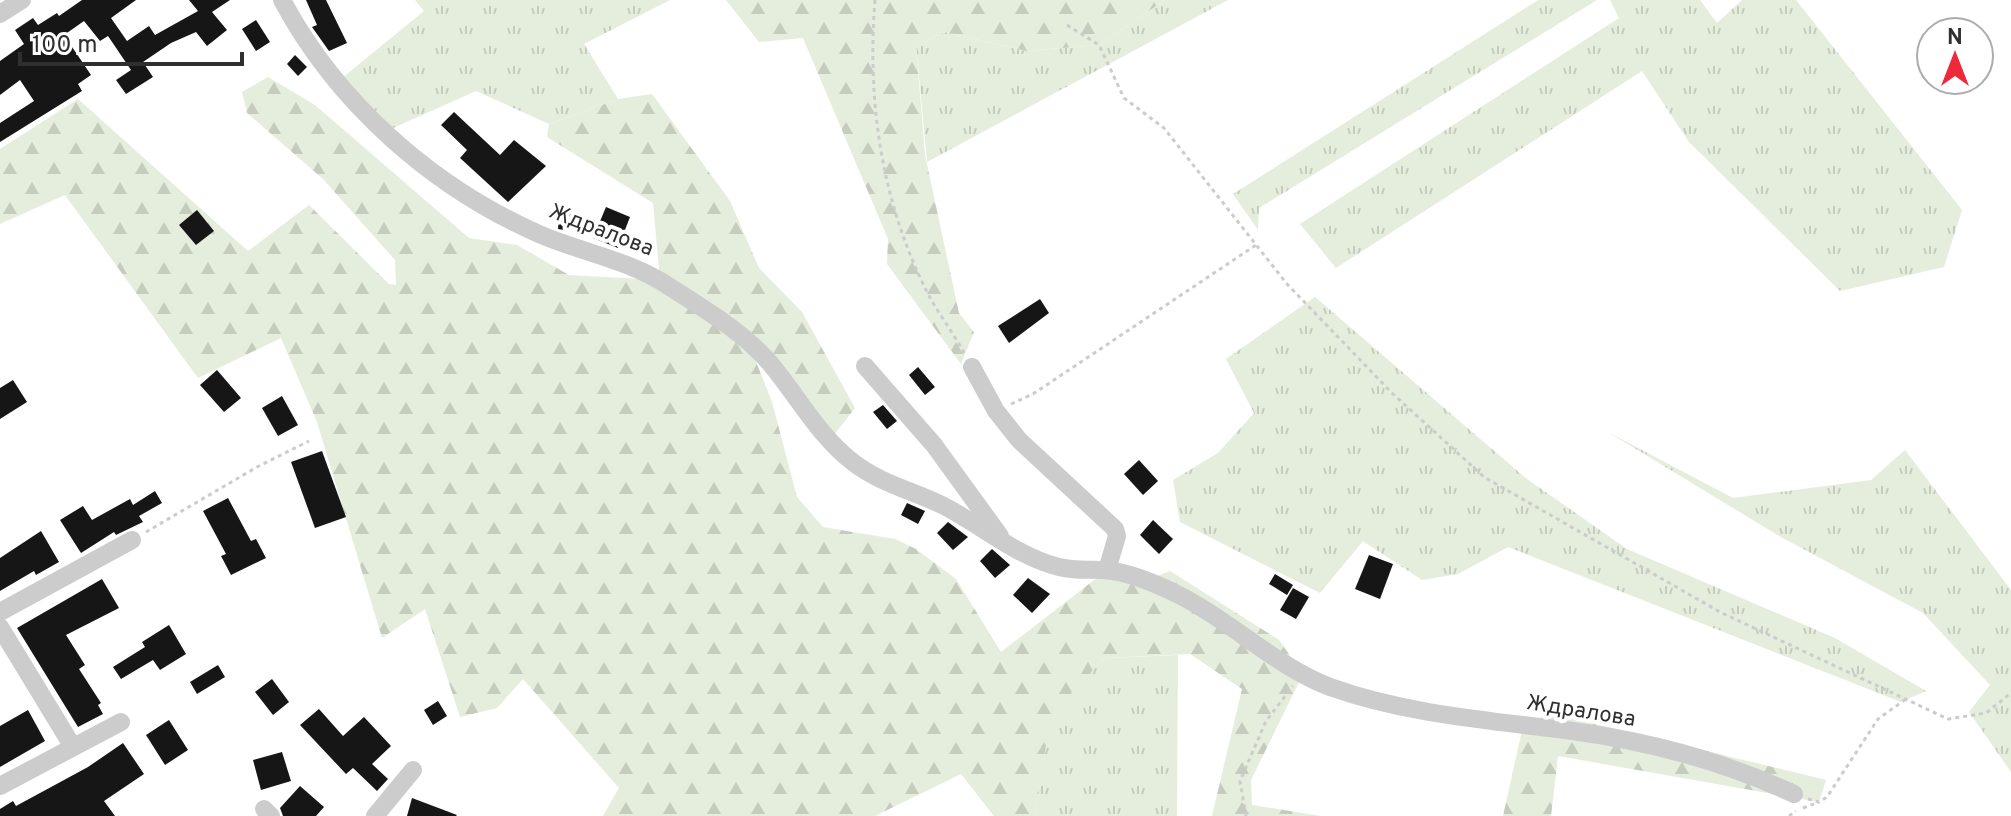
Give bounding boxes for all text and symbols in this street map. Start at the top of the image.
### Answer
scale bar [20,16,242,66]
north arrow [1915,16,1995,96]
text: N [1947,25,1963,52]
text: 100 m [32,31,98,61]
street label: Ждралова [545,199,657,263]
street label: Ждралова [1525,690,1637,734]

